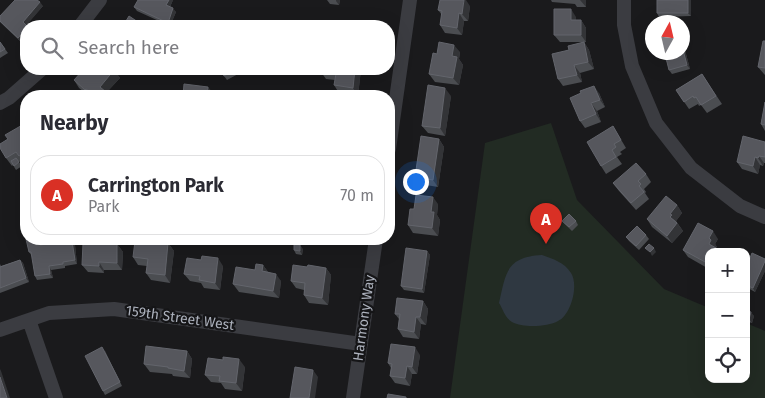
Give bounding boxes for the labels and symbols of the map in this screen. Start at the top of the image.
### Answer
north arrow [645,15,690,60]
your location [403,169,429,195]
pin: A [530,203,562,244]
street label: Harmony Way [350,274,378,362]
street label: 159th Street West [125,302,236,334]

